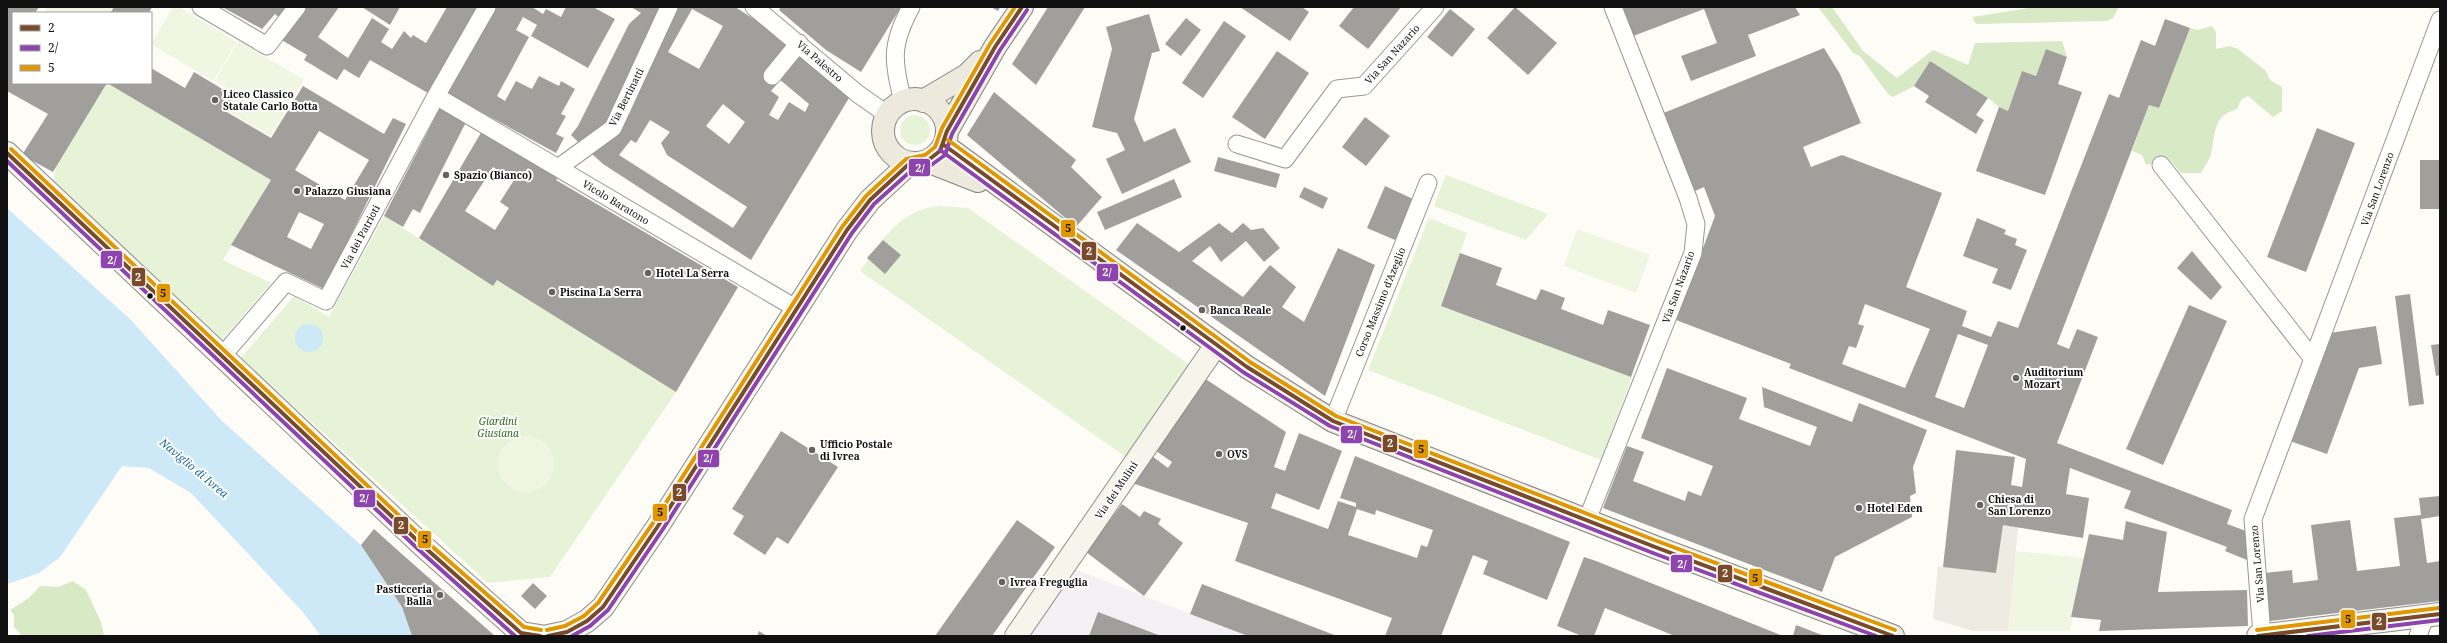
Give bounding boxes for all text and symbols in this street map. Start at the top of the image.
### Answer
legend [12,12,152,84]
text: 2 [48,19,55,36]
street label: Via San Nazario [1361,21,1423,87]
street label: Via Palestro [794,37,846,85]
text: 2/ [48,39,59,56]
text: 5 [48,59,55,76]
street label: Via Bertinatti [605,65,647,129]
place label: Liceo Classico Statale Carlo Botta [223,87,318,113]
marker: Liceo Classico Statale Carlo Botta [210,95,220,105]
street label: Via San Lorenzo [2357,150,2397,228]
line badge: 2/ [908,158,931,177]
text: 2/ [915,160,926,175]
place label: Spazio (Bianco) [454,168,532,182]
marker: Spazio (Bianco) [441,170,451,180]
street label: Vicolo Baratono [580,176,652,228]
place label: Palazzo Giusiana [305,184,391,198]
marker: Palazzo Giusiana [292,186,302,196]
street label: Via dei Patrioti [337,202,383,272]
line badge: 5 [1060,219,1076,238]
text: 5 [1065,220,1071,235]
line badge: 2 [1081,241,1097,261]
text: 2 [1086,243,1092,258]
street label: Corso Massimo d'Azeglio [1352,245,1408,359]
street label: Via San Nazario [1658,249,1698,325]
line badge: 2/ [100,250,123,269]
text: 2/ [107,252,118,267]
line badge: 2/ [1096,263,1119,282]
text: 2/ [1102,264,1113,279]
place label: Hotel La Serra [656,266,729,280]
line badge: 2 [131,267,146,287]
marker: Hotel La Serra [643,268,653,278]
text: 2 [135,269,141,284]
line badge: 5 [156,283,171,303]
text: 5 [160,285,166,300]
place label: Piscina La Serra [560,285,642,299]
marker: Piscina La Serra [547,287,557,297]
unlabelled marker [145,291,155,301]
place label: Banca Reale [1210,303,1272,317]
marker: Banca Reale [1197,305,1207,315]
unlabelled marker [1178,323,1188,333]
place label: Auditorium Mozart [2024,365,2084,391]
marker: Auditorium Mozart [2011,373,2021,383]
park label: Giardini Giusiana [477,414,519,440]
line badge: 2/ [1340,425,1363,444]
text: 2/ [1347,426,1358,441]
water label: Naviglio di Ivrea [156,434,232,501]
line badge: 2 [1382,434,1398,453]
text: 2 [1387,435,1393,450]
place label: Ufficio Postale di Ivrea [820,437,893,463]
line badge: 5 [1413,439,1429,459]
text: 5 [1418,441,1424,456]
marker: Ufficio Postale di Ivrea [807,445,817,455]
place label: OVS [1227,447,1248,461]
line badge: 2/ [697,449,720,468]
marker: OVS [1214,449,1224,459]
text: 2/ [703,450,714,465]
street label: Via dei Mulini [1091,458,1141,522]
line badge: 2 [672,483,687,502]
text: 2 [676,484,682,499]
line badge: 2/ [353,489,376,508]
text: 2/ [359,490,370,505]
place label: Chiesa di San Lorenzo [1988,492,2051,518]
marker: Chiesa di San Lorenzo [1975,500,1985,510]
place label: Hotel Eden [1867,501,1923,515]
line badge: 5 [652,503,668,522]
marker: Hotel Eden [1854,503,1864,513]
text: 5 [657,504,663,519]
line badge: 2 [393,516,409,535]
text: 2 [398,517,404,532]
street label: Via San Lorenzo [2247,524,2267,603]
line badge: 5 [417,530,432,549]
text: 5 [422,531,428,546]
line badge: 2/ [1670,554,1693,573]
text: 2/ [1677,556,1688,571]
line badge: 2 [1717,564,1733,583]
text: 2 [1722,565,1728,580]
line badge: 5 [1748,568,1763,587]
text: 5 [1752,570,1758,585]
place label: Ivrea Freguglia [1010,575,1088,589]
marker: Ivrea Freguglia [997,577,1007,587]
place label: Pasticceria Balla [376,582,432,608]
marker: Pasticceria Balla [435,590,445,600]
line badge: 5 [2340,609,2356,629]
text: 5 [2345,611,2351,626]
line badge: 2 [2371,612,2387,631]
text: 2 [2376,613,2382,628]

